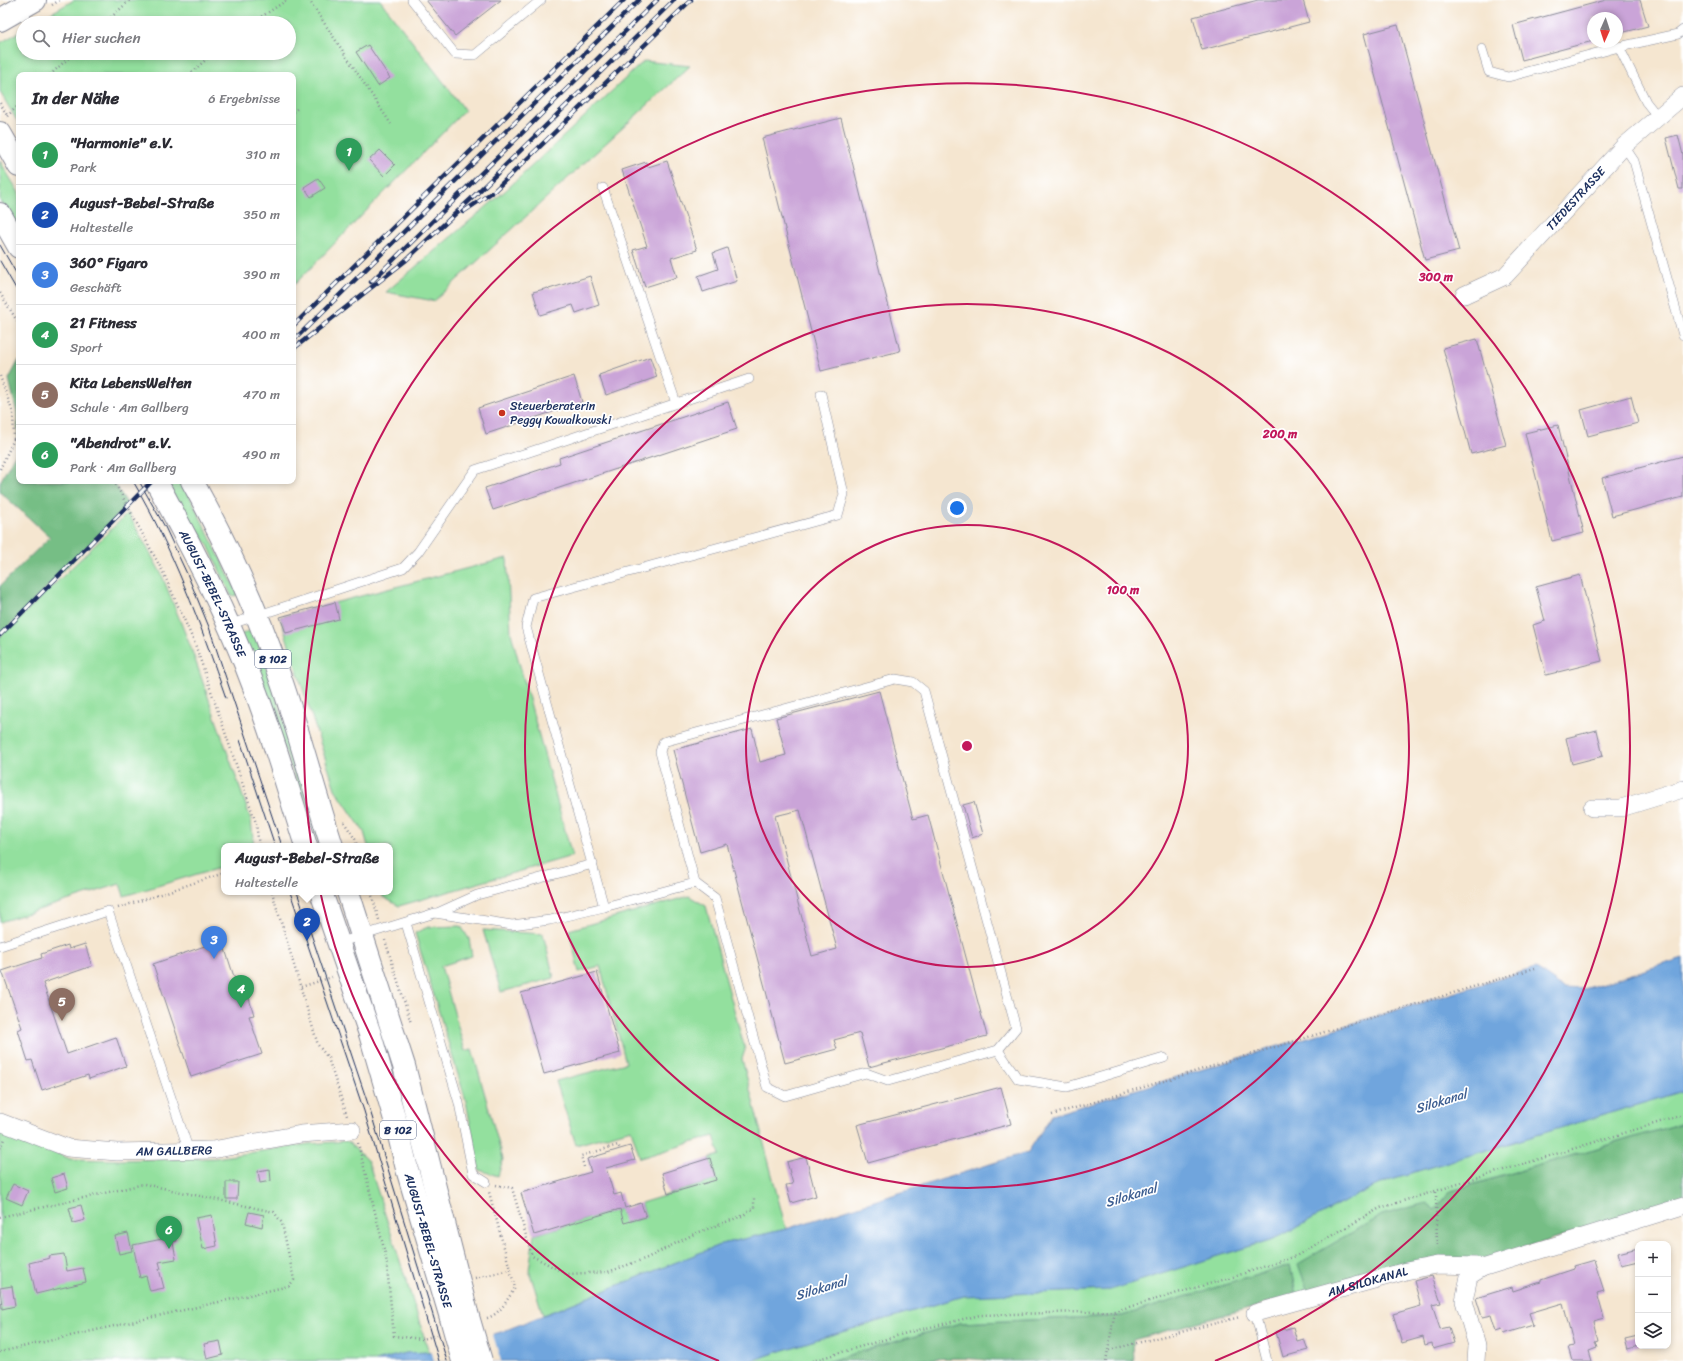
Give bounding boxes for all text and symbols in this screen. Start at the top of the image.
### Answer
north arrow [1587,12,1623,48]
search box [16,16,296,60]
text: Hier suchen [62,25,141,51]
icon: search [30,27,52,49]
text: In der Nähe [32,83,119,113]
text: 6 Ergebnisse [208,87,280,110]
text: "Harmonie" e.V. [70,130,174,156]
pin: 1 [336,138,362,171]
text: 1 [42,143,48,166]
text: 310 m [246,143,280,166]
text: Park [70,156,97,179]
street label: TIEDESTRASSE [1540,160,1612,236]
text: August-Bebel-Straße [70,190,214,216]
text: 2 [41,203,49,226]
text: 350 m [243,203,280,226]
text: Haltestelle [70,216,133,239]
text: 360° Figaro [70,250,148,276]
text: 3 [41,263,49,286]
text: 390 m [243,263,280,286]
text: 300 m [1418,266,1454,288]
text: Geschäft [70,276,122,299]
text: 21 Fitness [70,310,137,336]
text: 4 [41,323,49,346]
text: 400 m [242,323,280,346]
text: Sport [70,336,102,359]
text: Kita LebensWelten [70,370,192,396]
text: 5 [41,383,49,406]
text: 470 m [243,383,280,406]
place label: Steuerberaterin Peggy Kowalkowski [510,395,612,431]
text: Schule · Am Gallberg [70,396,189,419]
marker: Steuerberaterin Peggy Kowalkowski [497,408,507,418]
text: 200 m [1262,423,1298,445]
text: "Abendrot" e.V. [70,430,172,456]
text: 6 [41,443,49,466]
text: 490 m [242,443,280,466]
text: Park · Am Gallberg [70,456,177,479]
your location [947,498,967,518]
street label: AUGUST-BEBEL-STRASSE [172,525,253,662]
text: 100 m [1107,579,1140,601]
road number: B 102 [255,650,291,668]
centre of rings [960,739,974,753]
popup [221,843,393,895]
text: August-Bebel-Straße [235,845,379,871]
text: Haltestelle [235,871,298,894]
pin: 2 [294,908,320,941]
pin: 3 [201,926,227,959]
pin: 4 [228,975,254,1008]
pin: 5 [49,988,75,1021]
water label: Silokanal [1412,1081,1473,1120]
road number: B 102 [380,1121,416,1139]
street label: AM GALLBERG [135,1139,213,1163]
street label: AUGUST-BEBEL-STRASSE [398,1170,459,1312]
water label: Silokanal [1102,1175,1163,1214]
pin: 6 [156,1216,182,1249]
map controls [1635,1241,1671,1349]
button: + [1635,1241,1671,1277]
street label: AM SILOKANAL [1324,1260,1411,1304]
water label: Silokanal [792,1268,853,1307]
button: − [1635,1277,1671,1313]
button: layers [1635,1313,1671,1349]

